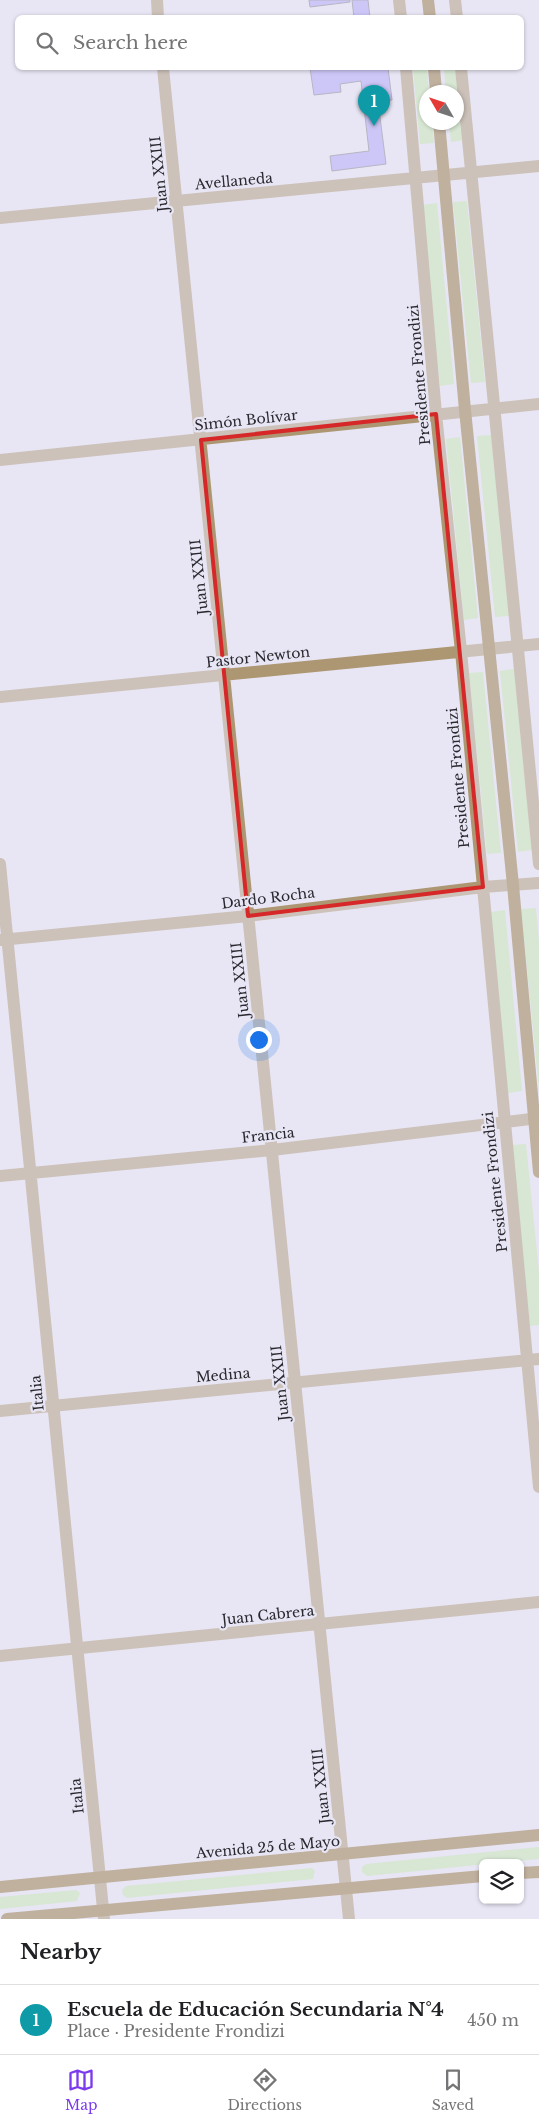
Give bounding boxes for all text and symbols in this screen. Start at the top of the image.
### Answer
search box [15,15,524,70]
icon: search [33,29,61,57]
text: Search here [73,31,188,54]
pin: 1 [358,85,390,126]
north arrow [419,85,464,130]
street label: Juan XXIII [146,135,172,215]
street label: Avellaneda [193,169,274,193]
street label: Presidente Frondizi [404,304,434,446]
street label: Simón Bolívar [194,406,299,434]
street label: Juan XXIII [186,538,212,618]
street label: Pastor Newton [205,643,311,671]
street label: Presidente Frondizi [443,707,473,849]
street label: Dardo Rocha [220,883,316,913]
street label: Juan XXIII [227,941,253,1021]
your location [246,1027,272,1053]
street label: Presidente Frondizi [479,1111,511,1253]
street label: Francia [241,1123,296,1147]
street label: Juan XXIII [267,1344,293,1424]
street label: Medina [195,1364,251,1386]
street label: Italia [26,1374,48,1412]
street label: Juan Cabrera [219,1601,315,1629]
street label: Juan XXIII [308,1747,334,1827]
street label: Italia [66,1777,88,1815]
street label: Avenida 25 de Mayo [194,1832,341,1862]
map controls [479,1859,524,1904]
button: layers [479,1859,524,1904]
text: Nearby [20,1939,101,1965]
text: Escuela de Educación Secundaria N°4 [67,1998,444,2021]
text: 1 [33,2010,39,2030]
text: 450 m [467,2010,519,2030]
text: Place · Presidente Frondizi [67,2021,285,2041]
tab: Map [65,2066,98,2114]
tab: Directions [227,2066,302,2114]
tab: Saved [432,2066,474,2114]

